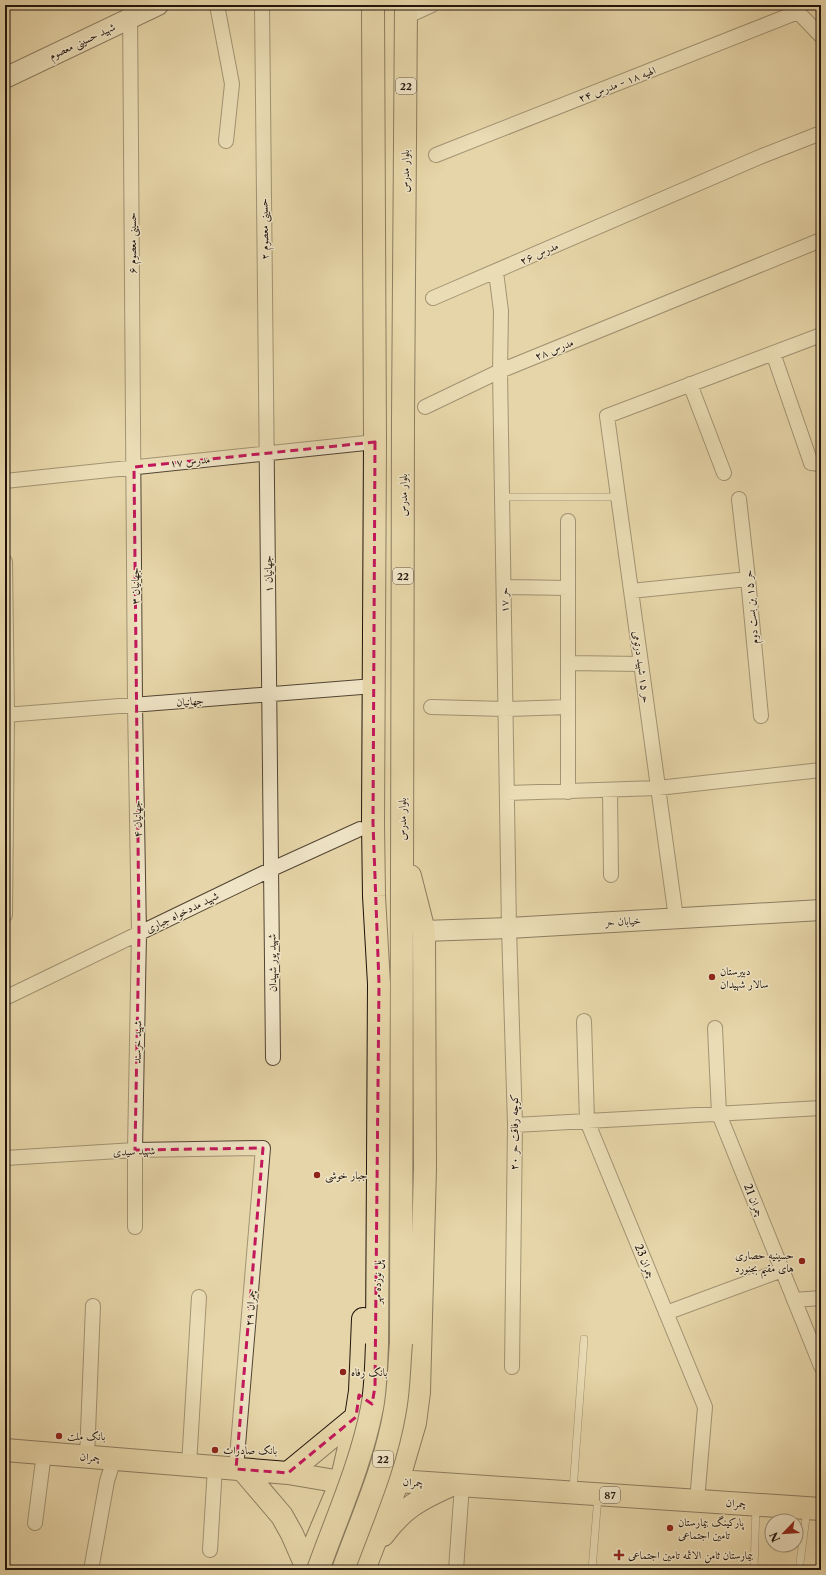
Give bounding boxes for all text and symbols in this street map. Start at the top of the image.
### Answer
street label: شهید حسینی معصوم [47,19,119,65]
street label: الهیه ۱۸ - مدرس ۲۴ [576,63,658,105]
road number: 22 [396,78,416,94]
street label: بلوار مدرس [398,150,412,192]
street label: حسینی معصوم ۲ [256,198,275,260]
street label: حسینی معصوم ۶ [125,212,142,274]
street label: مدرس ۲۶ [518,238,560,268]
street label: مدرس ۲۸ [533,335,575,363]
street label: مدرس ۱۷ [169,452,211,470]
street label: بلوار مدرس [396,474,410,516]
street label: جهانیان ۱ [261,555,275,593]
street label: جهانیان ۳ [128,567,142,605]
road number: 22 [393,568,413,584]
street label: حر ۱۵ بن بست دوم [741,569,764,645]
street label: حر ۱۷ [497,587,511,613]
street label: حر ۱۵ شهید درتومی [629,630,654,704]
street label: جهانیان [176,693,204,709]
street label: بلوار مدرس [395,798,409,840]
street label: جهانیان ۴ [130,800,144,838]
street label: شهید مددخواه جباری [143,888,221,937]
street label: خیابان حر [604,913,641,929]
street label: شهید پور شهیدان [264,934,281,992]
place label: دبیرستان سالار شهیدان [720,964,769,992]
marker: دبیرستان سالار شهیدان [707,972,717,982]
street label: شهید خرسند [130,1020,145,1064]
street label: کوچه رفاقت حر ۲۰ [507,1094,522,1170]
street label: شهید سیدی [113,1143,156,1160]
place label: جبار خوشی [325,1168,368,1183]
marker: جبار خوشی [312,1170,322,1180]
street label: چمران 21 [740,1181,767,1219]
street label: چمران 23 [631,1242,658,1281]
place label: حسینیه حصاری های مقیم بجنورد [735,1248,794,1279]
marker: حسینیه حصاری های مقیم بجنورد [797,1256,807,1266]
street label: پل نوزده مهر [370,1259,386,1305]
street label: چمران ۲۹ [241,1289,260,1327]
place label: بانک رفاه [351,1365,387,1379]
marker: بانک رفاه [338,1367,348,1377]
place label: بانک ملت [67,1429,105,1443]
marker: بانک ملت [54,1431,64,1441]
place label: بانک صادرات [223,1443,277,1457]
marker: بانک صادرات [210,1445,220,1455]
street label: چمران [79,1449,101,1466]
road number: 22 [373,1451,393,1467]
street label: چمران [402,1474,424,1491]
road number: 87 [600,1487,620,1503]
street label: چمران [725,1495,747,1512]
north arrow [764,1513,804,1553]
place label: پارکینگ بیمارستان تامین اجتماعی [678,1515,745,1542]
marker: پارکینگ بیمارستان تامین اجتماعی [665,1523,675,1533]
text: N [766,1530,783,1545]
place label: بیمارستان ثامن الائمه تامین اجتماعی [628,1548,753,1564]
marker: بیمارستان ثامن الائمه تامین اجتماعی [613,1549,625,1561]

